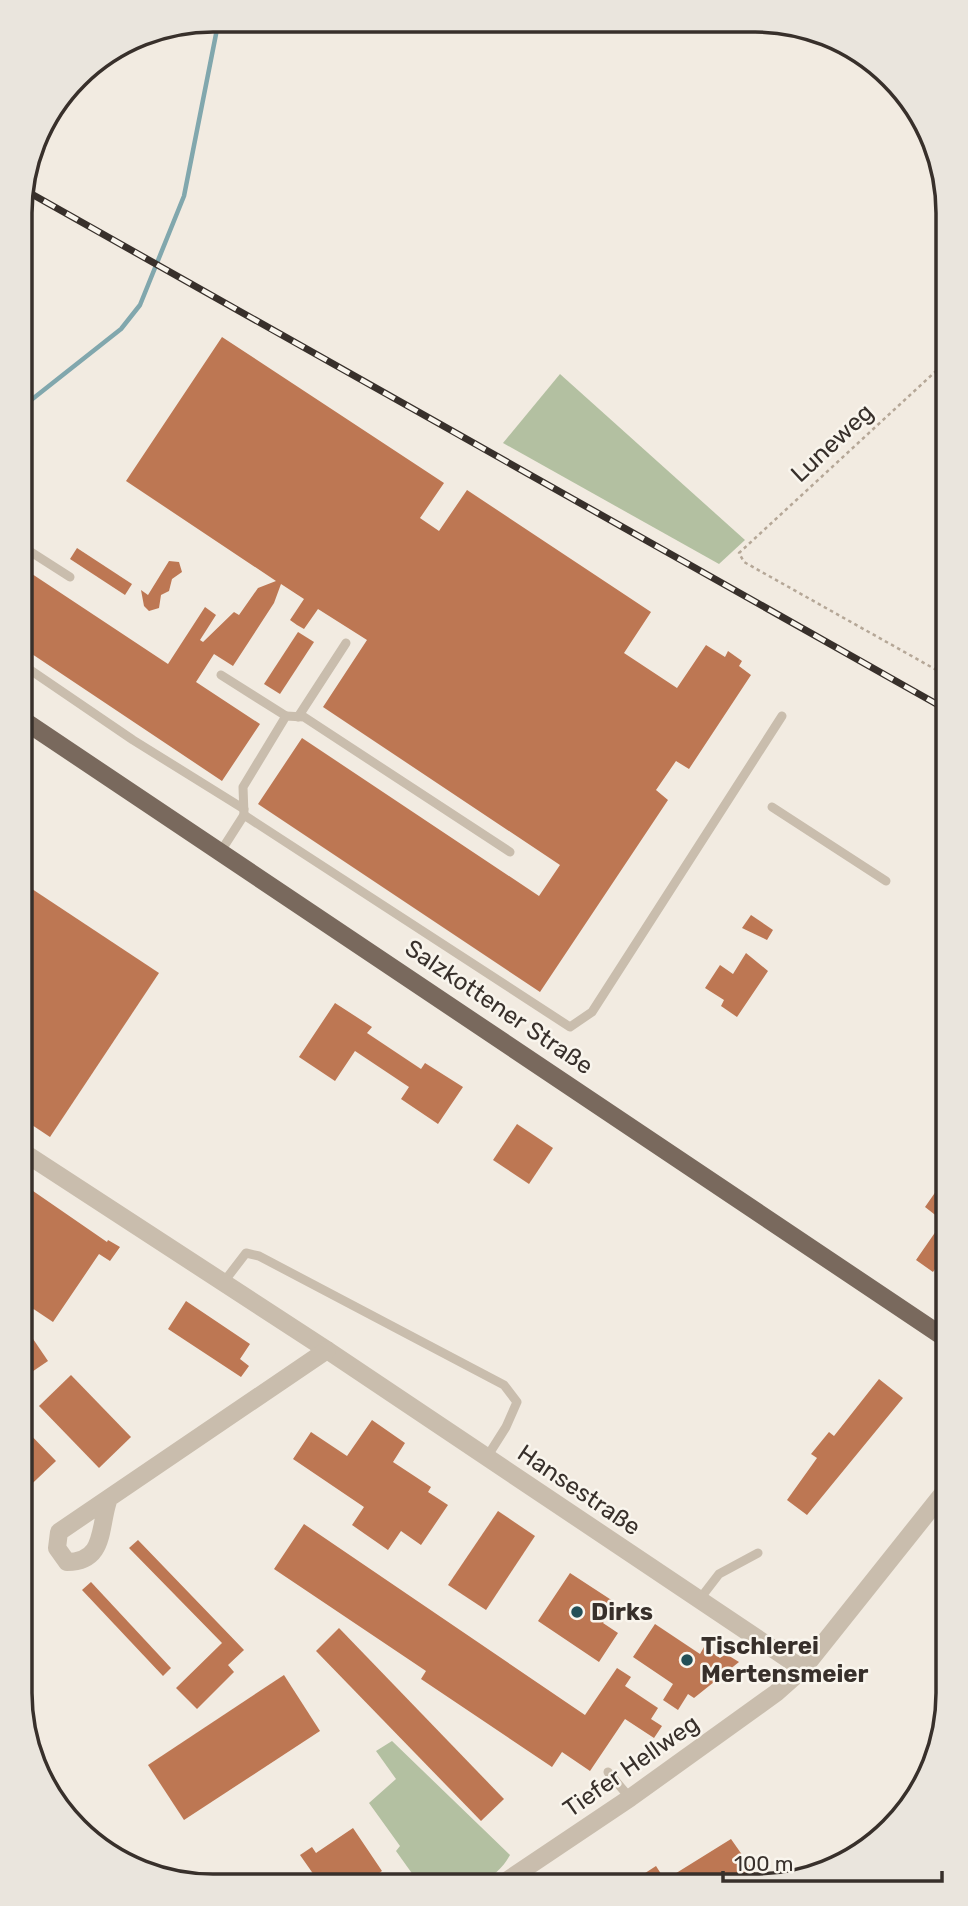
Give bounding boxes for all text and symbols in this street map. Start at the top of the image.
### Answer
street label: Luneweg [785,398,879,488]
street label: Salzkottener Straße [400,934,598,1080]
street label: Hansestraße [512,1439,646,1541]
place label: Dirks [591,1598,653,1626]
marker: Dirks [569,1604,585,1620]
place label: Tischlerei Mertensmeier [701,1632,869,1688]
marker: Tischlerei Mertensmeier [679,1652,695,1668]
street label: Tiefer Hellweg [558,1709,704,1823]
scale bar [723,1840,942,1884]
text: 100 m [734,1851,793,1876]

